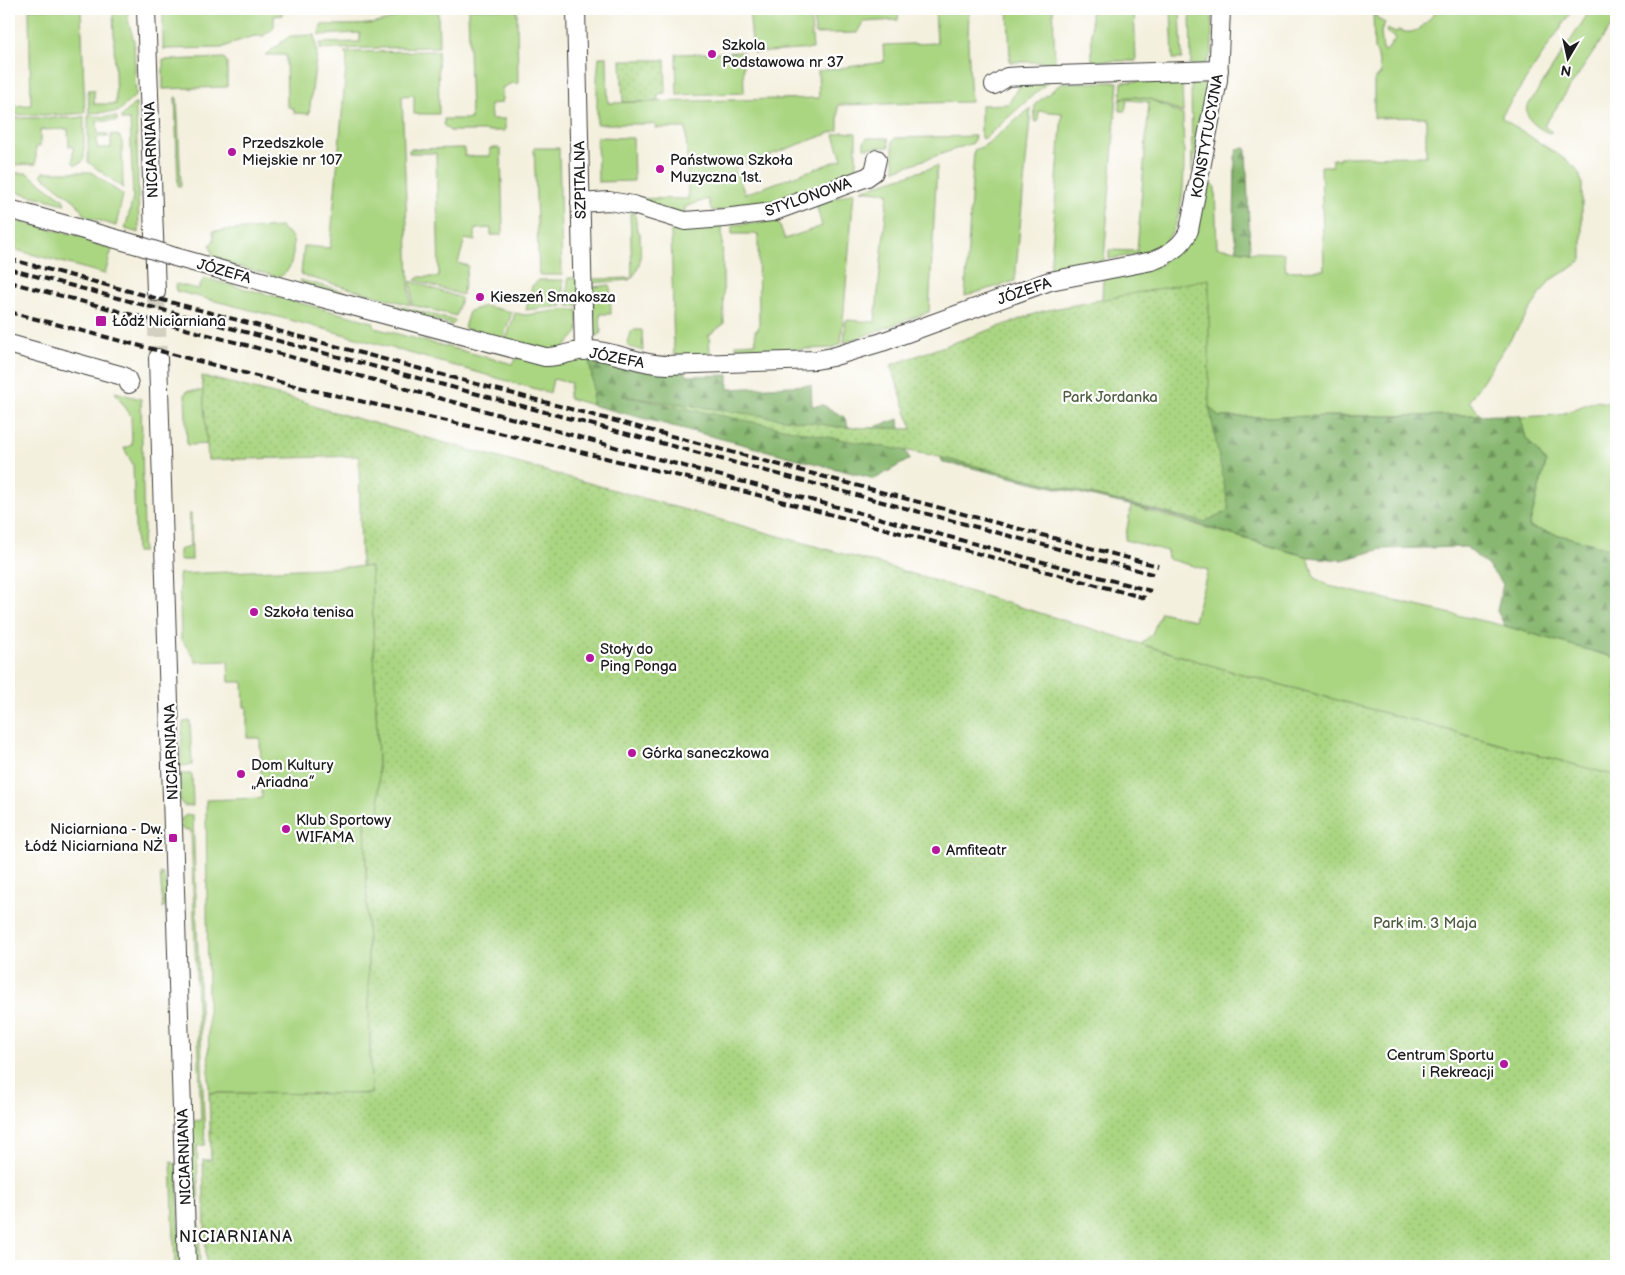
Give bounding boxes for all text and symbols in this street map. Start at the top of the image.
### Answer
north arrow [1542,32,1592,82]
place label: Szkola Podstawowa nr 37 [722,36,844,72]
marker: Szkola Podstawowa nr 37 [706,48,718,60]
text: N [1560,61,1573,80]
street label: KONSTYTUCYJNA [1187,72,1228,200]
street label: NICIARNIANA [140,101,163,199]
place label: Przedszkole Miejskie nr 107 [242,134,343,170]
street label: SZPITALNA [570,140,591,219]
marker: Przedszkole Miejskie nr 107 [226,146,238,158]
place label: Państwowa Szkoła Muzyczna 1st. [670,151,793,187]
marker: Państwowa Szkoła Muzyczna 1st. [654,163,666,175]
street label: STYLONOWA [762,174,855,221]
street label: JÓZEFA [195,255,254,288]
street label: JÓZEFA [995,273,1054,309]
place label: Kieszeń Smakosza [490,288,616,307]
marker: Kieszeń Smakosza [474,291,486,303]
place label: Łódź Niciarniana [112,312,226,331]
marker: Łódź Niciarniana [94,314,108,328]
street label: JÓZEFA [588,344,647,373]
park label: Park Jordanka [1062,388,1158,407]
place label: Szkoła tenisa [264,603,354,622]
marker: Szkoła tenisa [248,606,260,618]
place label: Stoły do Ping Ponga [600,640,677,676]
marker: Stoły do Ping Ponga [584,652,596,664]
street label: NICIARNIANA [160,703,183,801]
place label: Górka saneczkowa [642,744,769,763]
marker: Górka saneczkowa [626,747,638,759]
place label: Dom Kultury „Ariadna” [251,756,334,792]
marker: Dom Kultury „Ariadna” [235,768,247,780]
place label: Klub Sportowy WIFAMA [296,811,392,847]
place label: Niciarniana - Dw. Łódź Niciarniana NŻ [25,820,164,856]
marker: Klub Sportowy WIFAMA [280,823,292,835]
marker: Niciarniana - Dw. Łódź Niciarniana NŻ [167,832,179,844]
place label: Amfiteatr [946,841,1007,860]
marker: Amfiteatr [930,844,942,856]
park label: Park im. 3 Maja [1373,914,1477,933]
place label: Centrum Sportu i Rekreacji [1387,1046,1494,1082]
marker: Centrum Sportu i Rekreacji [1498,1058,1510,1070]
street label: NICIARNIANA [173,1108,196,1206]
district label: NICIARNIANA [179,1228,293,1247]

